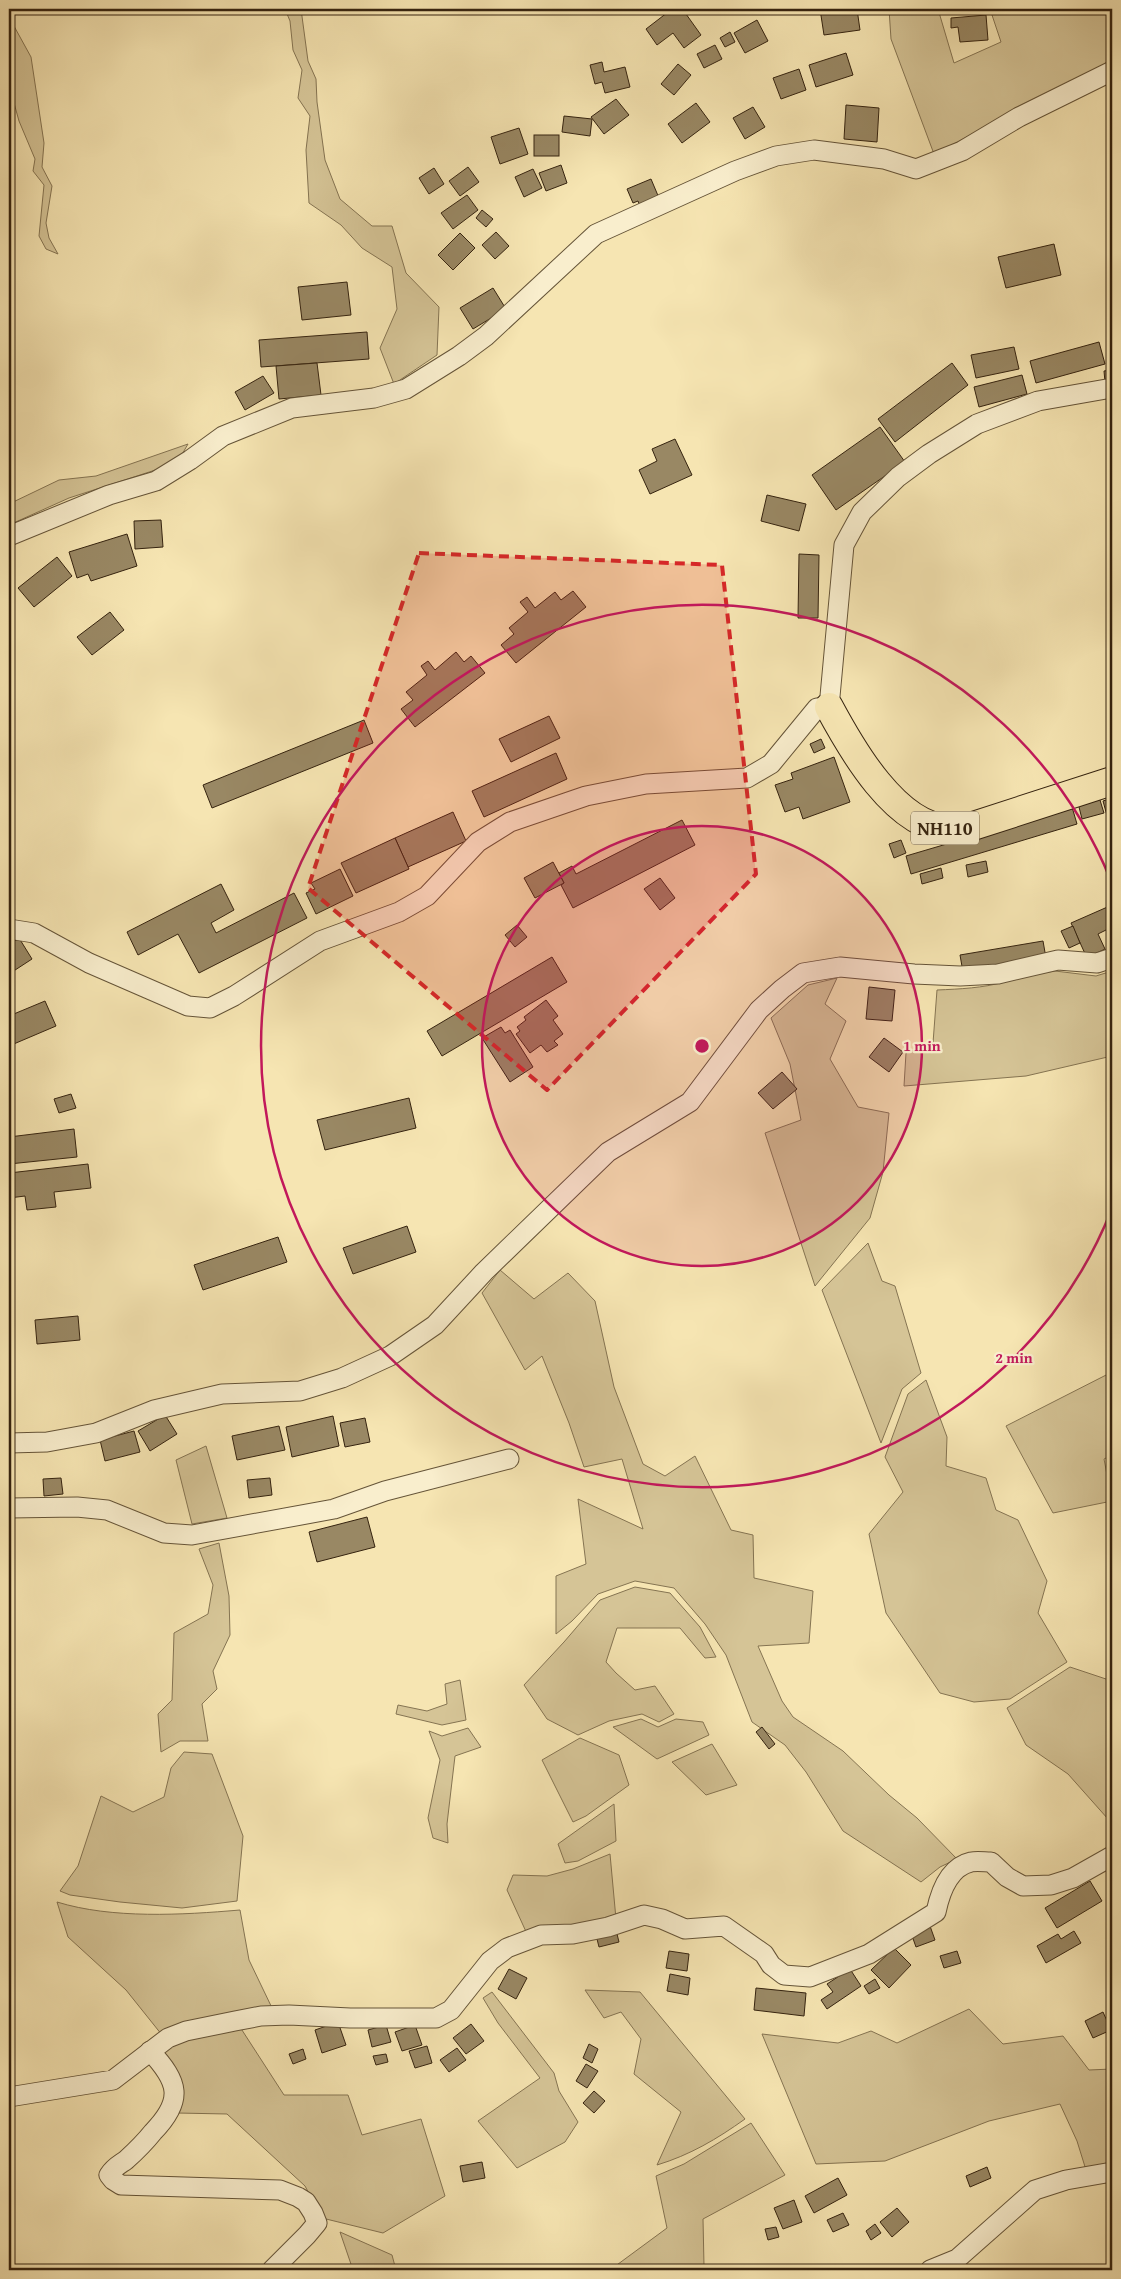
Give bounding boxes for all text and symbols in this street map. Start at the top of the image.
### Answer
road number: NH110 [911,811,979,844]
text: 1 min [903,1035,941,1056]
centre of rings [693,1037,711,1055]
text: 2 min [995,1347,1033,1368]

